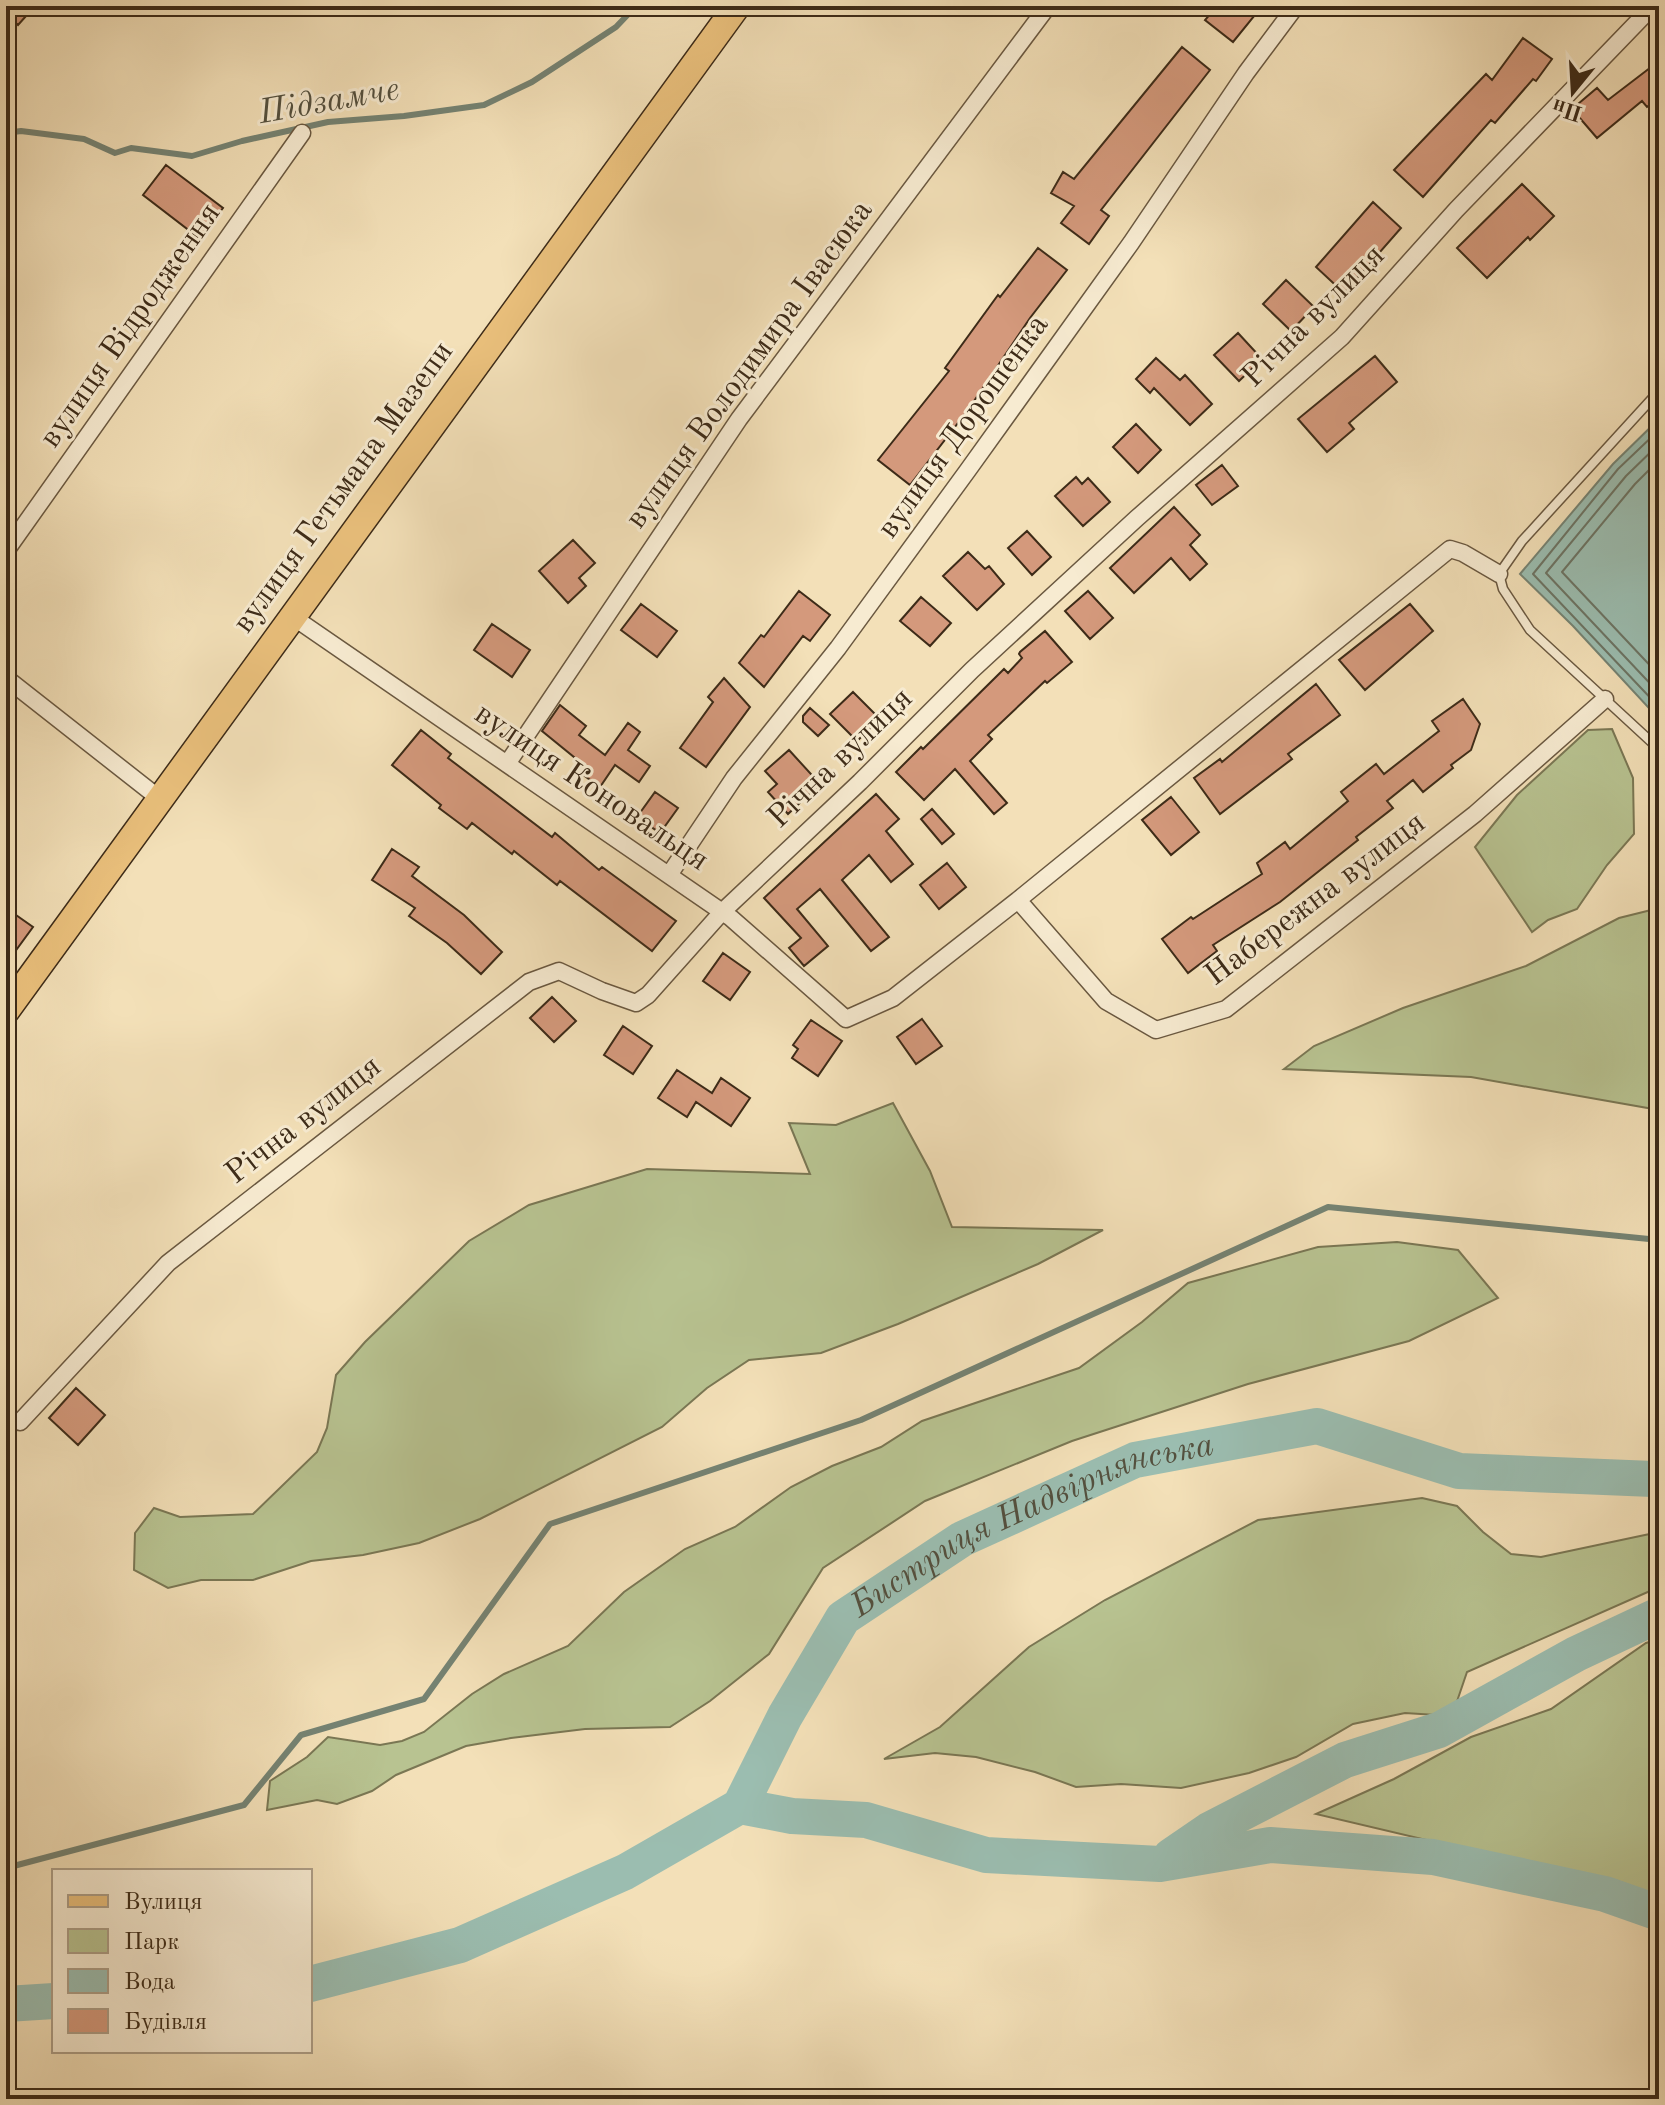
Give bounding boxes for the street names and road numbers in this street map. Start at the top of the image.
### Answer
street label: вулиця Володимира Івасюка [620,195,880,535]
street label: вулиця Відродження [35,198,227,454]
street label: Річна вулиця [1237,240,1391,394]
street label: вулиця Дорошенка [872,309,1056,545]
street label: вулиця Гетьмана Мазепи [228,337,460,639]
street label: Річна вулиця [763,683,919,835]
street label: вулиця Коновальця [468,698,714,878]
street label: Набережна вулиця [1200,807,1432,993]
street label: Річна вулиця [221,1051,387,1191]

